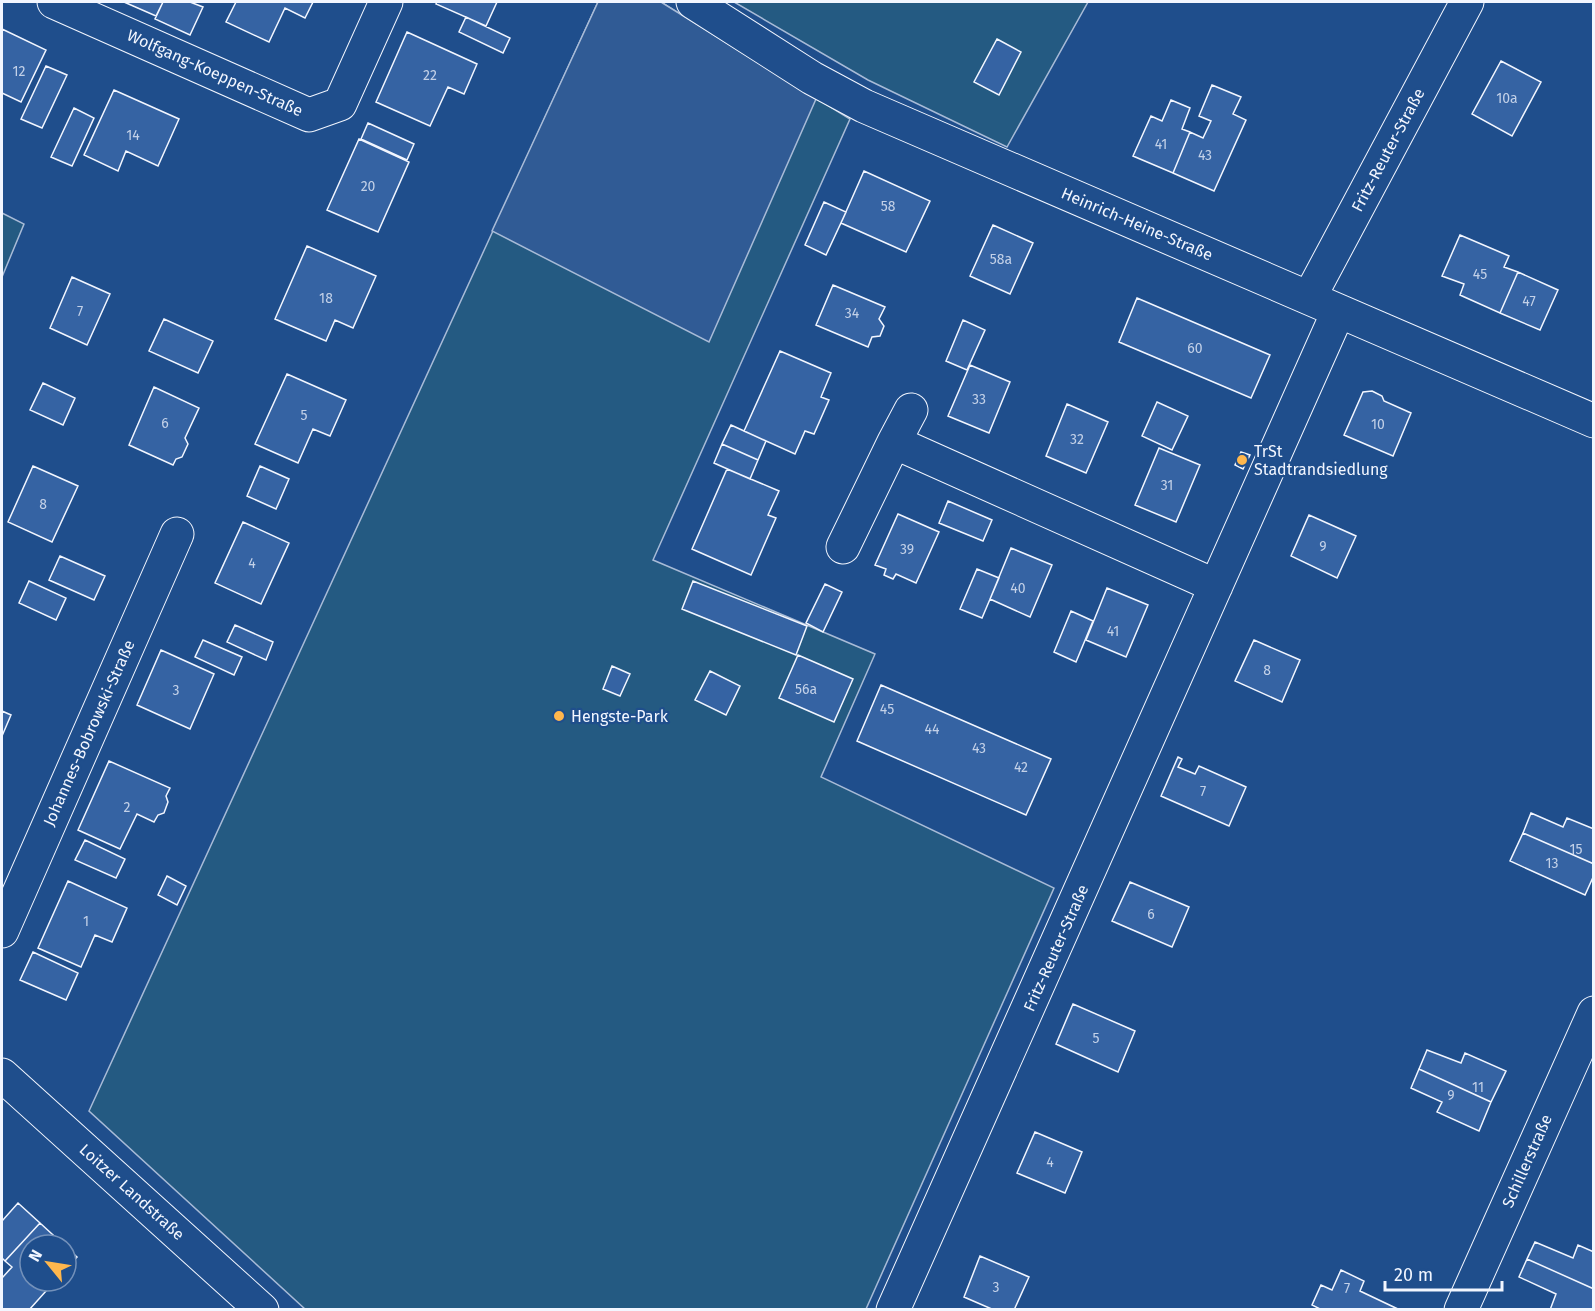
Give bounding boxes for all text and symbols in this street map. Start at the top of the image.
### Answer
street label: Wolfgang-Koeppen-Straße [124,26,306,120]
house number: 12 [13,63,26,80]
house number: 22 [423,67,437,84]
street label: Fritz-Reuter-Straße [1347,85,1429,215]
house number: 10a [1496,90,1518,107]
house number: 14 [126,127,140,144]
house number: 41 [1155,136,1167,153]
house number: 43 [1198,147,1212,164]
house number: 20 [361,178,376,195]
street label: Heinrich-Heine-Straße [1058,183,1216,265]
house number: 58 [881,198,896,215]
house number: 58a [990,251,1012,268]
house number: 45 [1473,266,1487,283]
house number: 18 [319,290,333,307]
house number: 47 [1522,293,1536,310]
house number: 7 [77,303,83,320]
house number: 34 [845,305,860,322]
house number: 60 [1187,340,1203,357]
house number: 33 [972,391,986,408]
house number: 5 [300,407,308,424]
house number: 6 [161,415,169,432]
house number: 10 [1371,416,1385,433]
house number: 32 [1070,431,1084,448]
place label: TrSt Stadtrandsiedlung [1254,442,1388,479]
marker: TrSt Stadtrandsiedlung [1235,453,1249,467]
house number: 31 [1161,477,1173,494]
house number: 8 [39,496,47,513]
house number: 9 [1319,538,1327,555]
house number: 39 [900,541,914,558]
house number: 4 [248,555,256,572]
house number: 40 [1010,580,1026,597]
house number: 41 [1107,623,1119,640]
street label: Johannes-Bobrowski-Straße [39,637,139,829]
house number: 8 [1263,662,1271,679]
house number: 56a [795,681,817,698]
house number: 3 [173,682,180,699]
house number: 45 [880,701,894,718]
place label: Hengste-Park [571,707,669,726]
marker: Hengste-Park [552,709,566,723]
house number: 44 [925,721,940,738]
house number: 43 [972,740,986,757]
house number: 42 [1014,759,1028,776]
house number: 7 [1200,783,1206,800]
house number: 2 [124,799,131,816]
house number: 15 [1569,841,1583,858]
house number: 13 [1545,855,1559,872]
street label: Fritz-Reuter-Straße [1019,882,1093,1014]
house number: 6 [1147,906,1155,923]
house number: 1 [83,913,89,930]
house number: 5 [1092,1030,1100,1047]
house number: 11 [1472,1079,1484,1096]
house number: 9 [1447,1087,1455,1104]
street label: Schillerstraße [1498,1111,1556,1211]
street label: Loitzer Landstraße [76,1140,188,1244]
house number: 4 [1046,1154,1054,1171]
north arrow [18,1233,78,1293]
text: N [25,1246,46,1265]
scale bar [1385,1254,1502,1292]
text: 20 m [1394,1264,1433,1286]
house number: 3 [993,1279,1000,1296]
house number: 7 [1344,1280,1350,1297]

